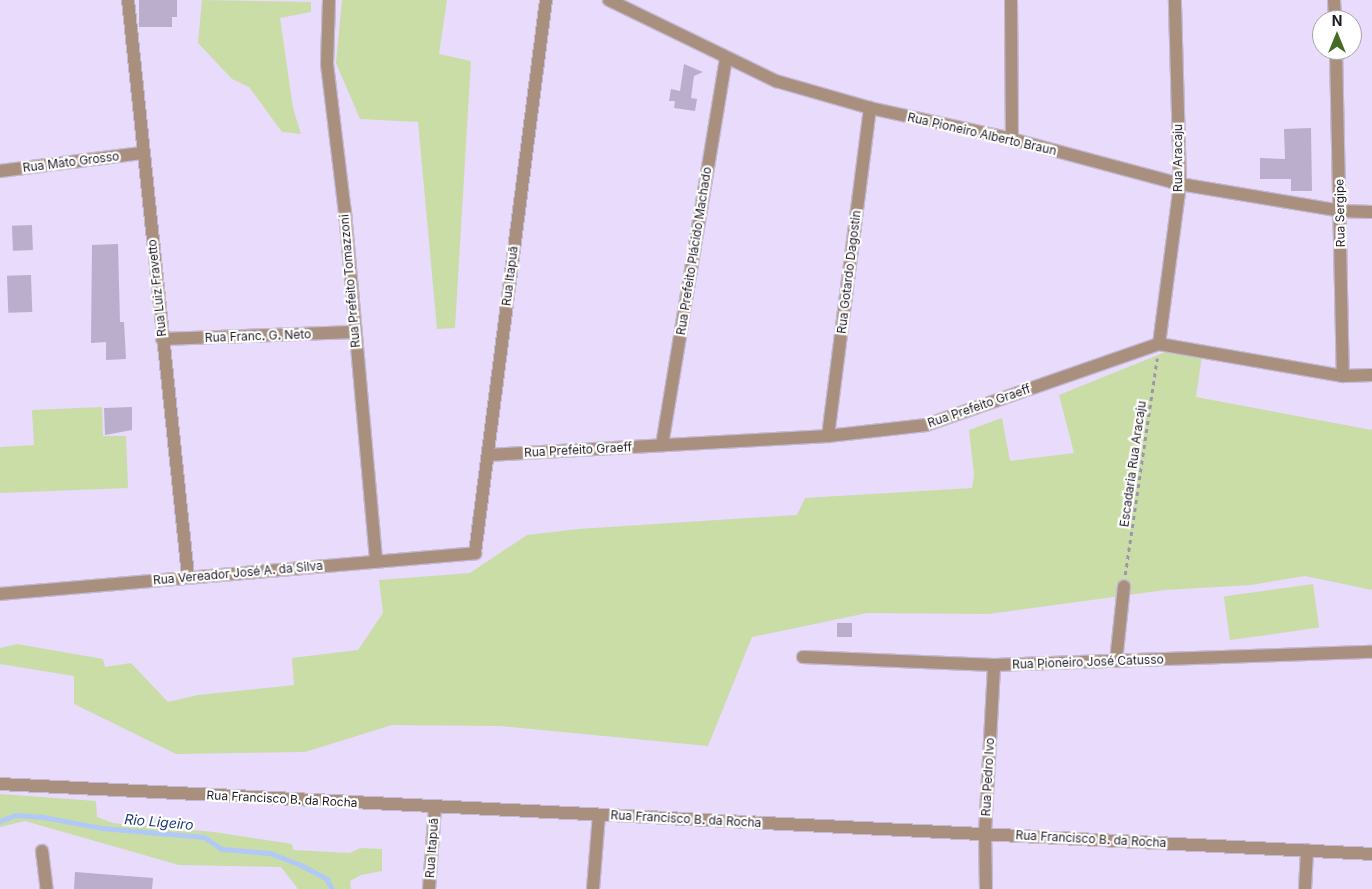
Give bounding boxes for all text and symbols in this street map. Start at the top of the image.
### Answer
north arrow [1312,10,1362,60]
text: N [1332,12,1342,29]
street label: Rua Pioneiro Alberto Braun [906,110,1058,158]
street label: Rua Aracaju [1171,124,1185,192]
street label: Rua Mato Grosso [22,149,120,175]
street label: Rua Prefeito Plácido Machado [674,166,714,336]
street label: Rua Sergipe [1332,179,1348,247]
street label: Rua Gotardo Dagostin [834,209,864,335]
street label: Rua Prefeito Tomazzoni [337,214,363,348]
street label: Rua Luiz Fravetto [145,239,169,337]
street label: Rua Itapuã [499,245,521,307]
street label: Rua Franc. G. Neto [205,327,311,345]
street label: Rua Prefeito Graeff [926,382,1032,430]
street label: Escadaria Rua Aracaju [1117,400,1149,528]
street label: Rua Prefeito Graeff [524,440,632,460]
street label: Rua Vereador José A. da Silva [152,558,324,588]
street label: Rua Pioneiro José Catusso [1012,652,1164,672]
street label: Rua Pedro Ivo [979,737,997,817]
street label: Rua Francisco B. da Rocha [206,788,358,810]
street label: Rua Francisco B. da Rocha [610,808,762,830]
water label: Rio Ligeiro [124,811,194,833]
street label: Rua Itapuã [423,817,441,879]
street label: Rua Francisco B. da Rocha [1015,828,1167,850]

